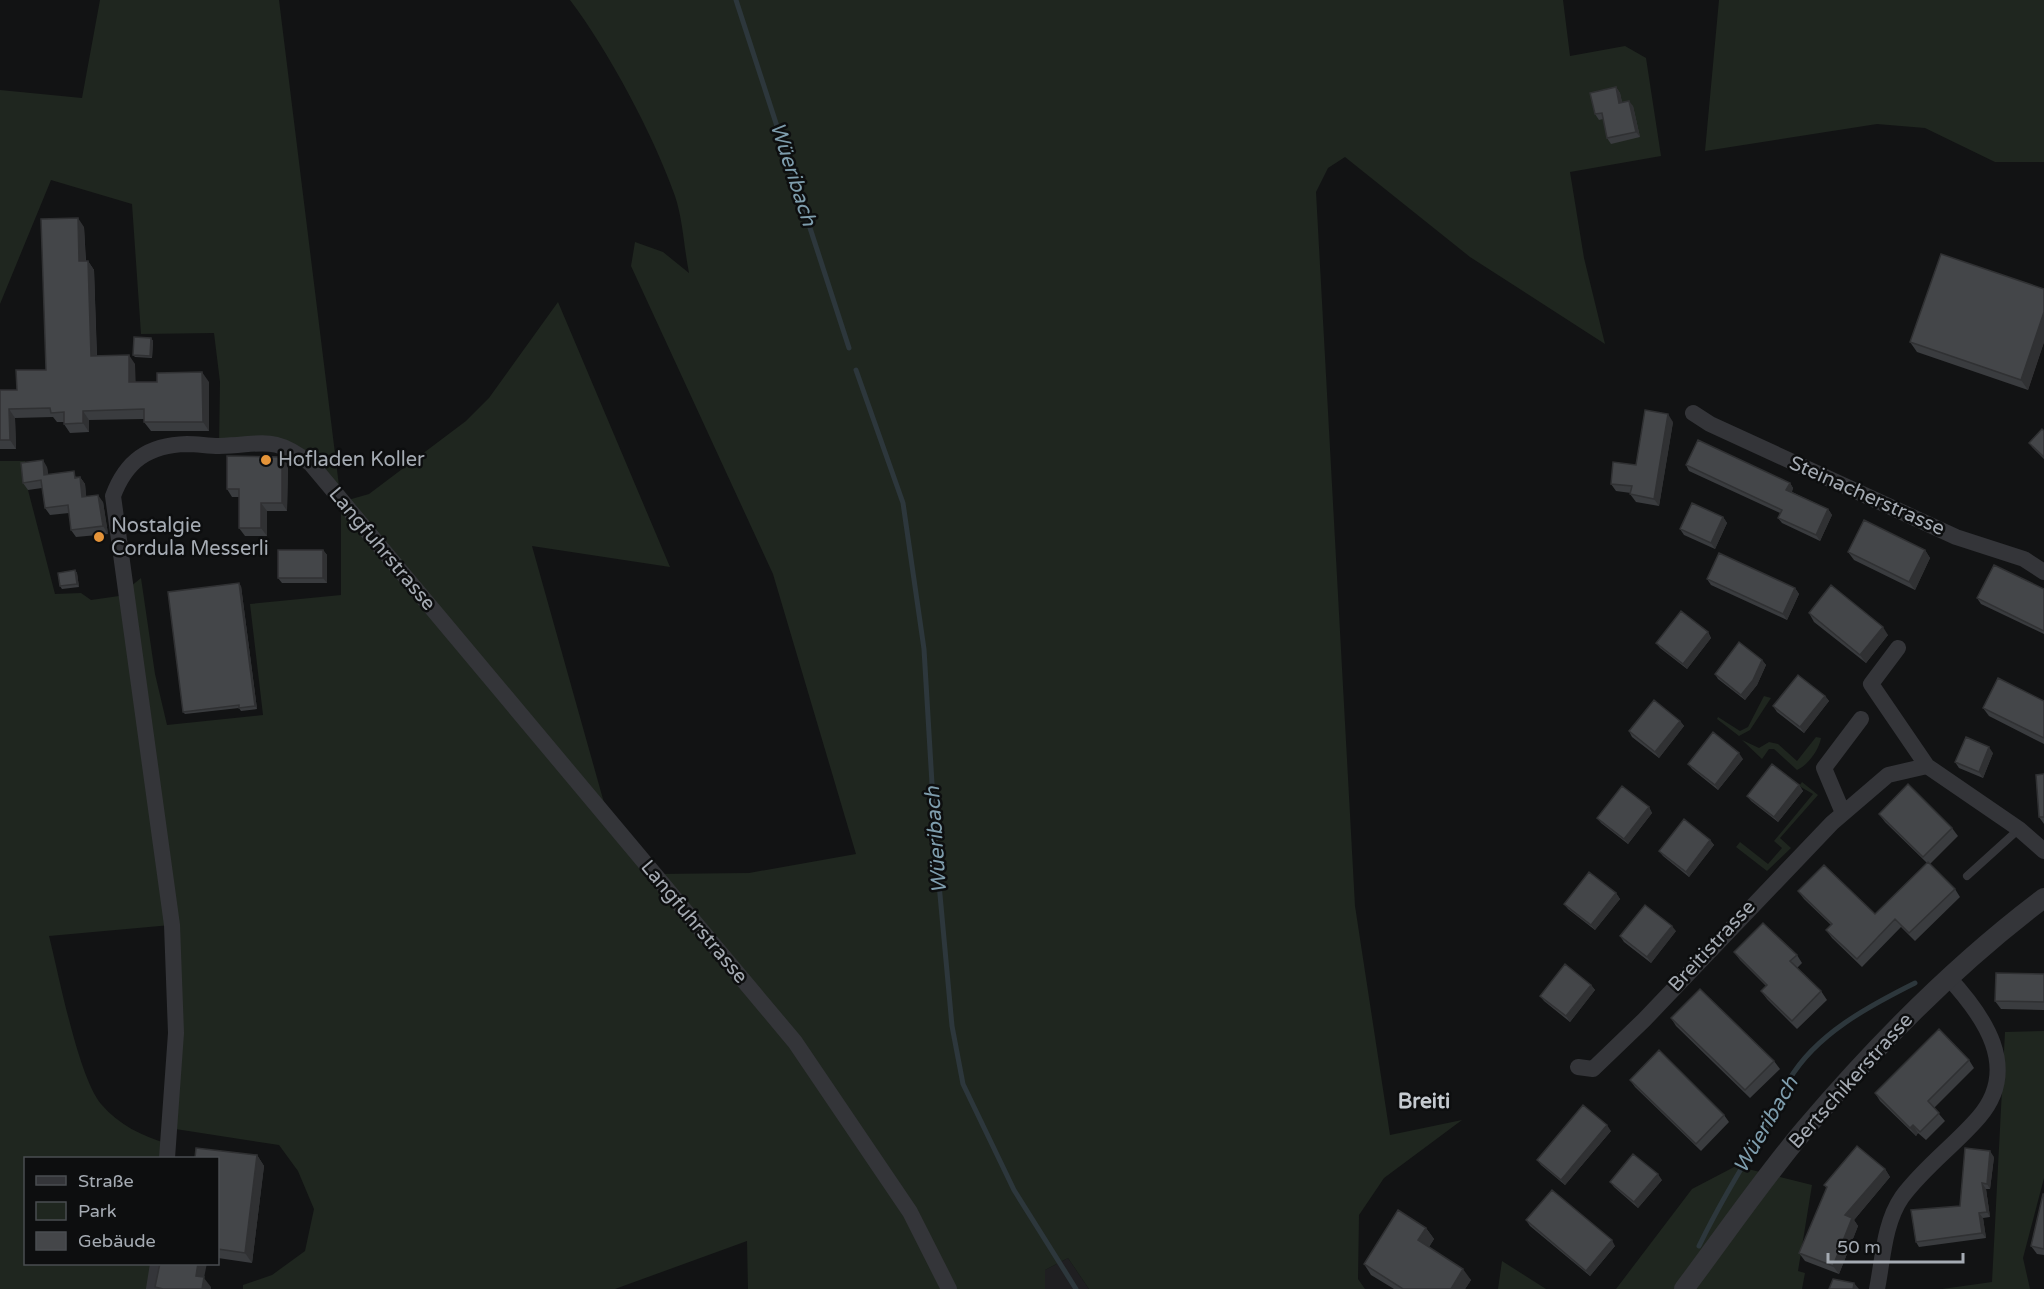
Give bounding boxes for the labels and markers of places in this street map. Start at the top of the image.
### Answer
place label: Hofladen Koller [278,448,425,472]
marker: Hofladen Koller [259,453,273,467]
place label: Nostalgie Cordula Messerli [111,514,269,561]
marker: Nostalgie Cordula Messerli [92,530,106,544]

